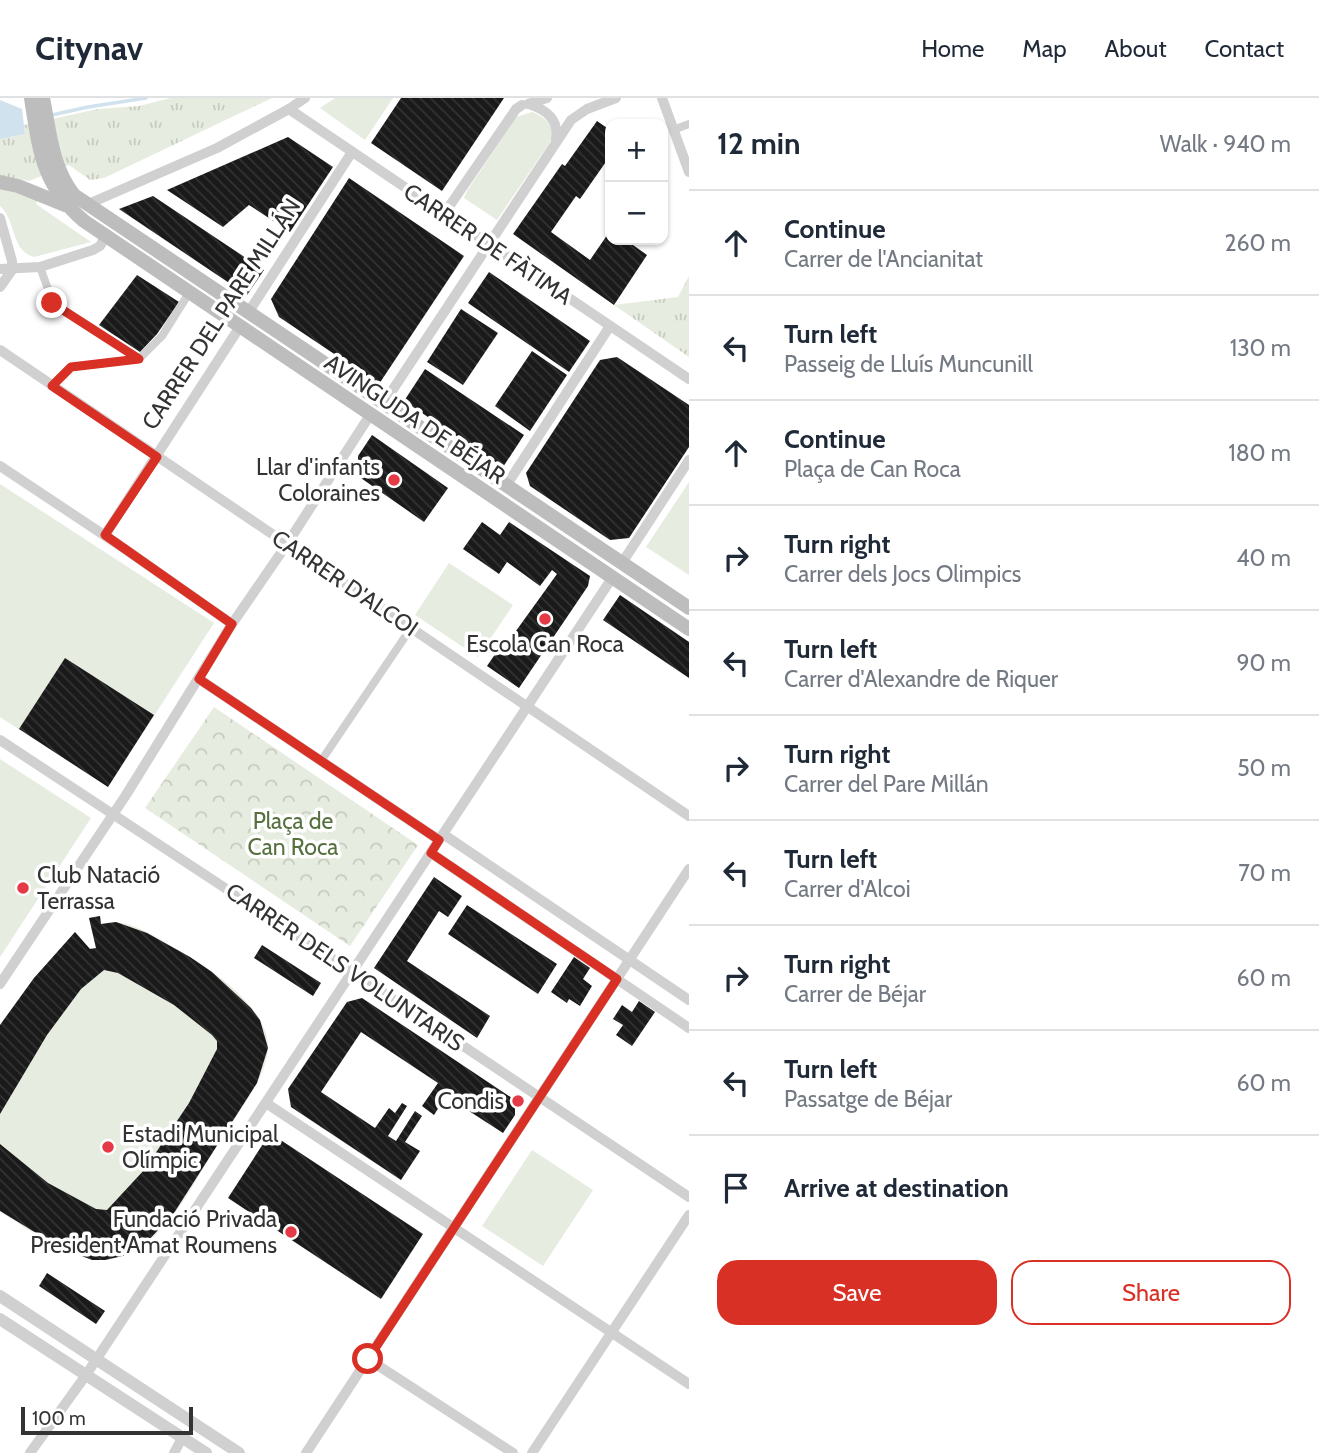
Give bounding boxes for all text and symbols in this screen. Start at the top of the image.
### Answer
text: Citynav [35,28,143,68]
text: Home [921,34,984,63]
text: Map [1022,34,1067,63]
text: About [1105,34,1167,63]
text: Contact [1205,34,1284,63]
map controls [605,119,668,245]
button: + [605,119,668,182]
text: 12 min [717,125,801,162]
text: Walk · 940 m [1160,130,1291,158]
street label: CARRER DE FÀTIMA [398,176,578,311]
button: − [605,182,668,245]
street label: CARRER DEL PARE MILLÁN [135,193,306,435]
text: Continue [784,213,886,245]
icon: ahead [717,224,755,262]
text: 260 m [1224,229,1291,257]
text: Carrer de l'Ancianitat [784,245,983,273]
route end [36,287,67,318]
text: Turn left [784,318,877,350]
icon: left [717,329,755,367]
text: 130 m [1230,334,1291,362]
street label: AVINGUDA DE BÉJAR [319,347,511,490]
text: Passeig de Lluís Muncunill [784,350,1033,378]
text: Continue [784,423,886,455]
icon: ahead [717,434,755,472]
text: 180 m [1228,439,1291,467]
place label: Llar d'infants Coloraines [256,453,380,507]
text: Plaça de Can Roca [784,455,961,483]
marker: Llar d'infants Coloraines [386,472,402,488]
street label: CARRER D'ALCOI [267,524,423,642]
text: Turn right [784,528,890,560]
icon: right [717,539,755,577]
text: 40 m [1236,544,1291,572]
text: Carrer dels Jocs Olimpics [784,560,1021,588]
marker: Escola Can Roca [537,611,553,627]
place label: Escola Can Roca [466,630,624,658]
text: Turn left [784,633,877,665]
icon: left [717,644,755,682]
text: 90 m [1237,649,1291,677]
text: Carrer d'Alexandre de Riquer [784,665,1058,693]
text: Turn right [784,738,890,770]
icon: right [717,749,755,787]
text: 50 m [1237,754,1291,782]
text: Carrer del Pare Millán [784,770,989,798]
park label: Plaça de Can Roca [248,807,338,861]
text: Turn left [784,843,877,875]
icon: left [717,854,755,892]
text: 70 m [1238,859,1291,887]
place label: Club Natació Terrassa [37,861,160,915]
text: Carrer d'Alcoi [784,875,911,903]
street label: CARRER DELS VOLUNTARIS [221,877,469,1057]
marker: Club Natació Terrassa [15,880,31,896]
text: Turn right [784,948,890,980]
icon: right [717,959,755,997]
text: 60 m [1237,964,1291,992]
text: Carrer de Béjar [784,980,926,1008]
text: Turn left [784,1053,877,1085]
icon: left [717,1064,755,1102]
text: 60 m [1237,1069,1291,1097]
text: Passatge de Béjar [784,1085,952,1113]
place label: Condis [437,1087,504,1115]
marker: Condis [510,1093,526,1109]
place label: Estadi Municipal Olímpic [122,1120,279,1174]
marker: Estadi Municipal Olímpic [100,1139,116,1155]
icon: arrive [717,1169,755,1207]
text: Arrive at destination [784,1172,1009,1204]
place label: Fundació Privada President Amat Roumens [30,1205,277,1259]
marker: Fundació Privada President Amat Roumens [283,1224,299,1240]
button: Save [717,1260,997,1325]
button: Share [1011,1260,1291,1325]
route start [352,1343,383,1374]
scale bar [21,1404,192,1436]
text: 100 m [32,1407,86,1430]

